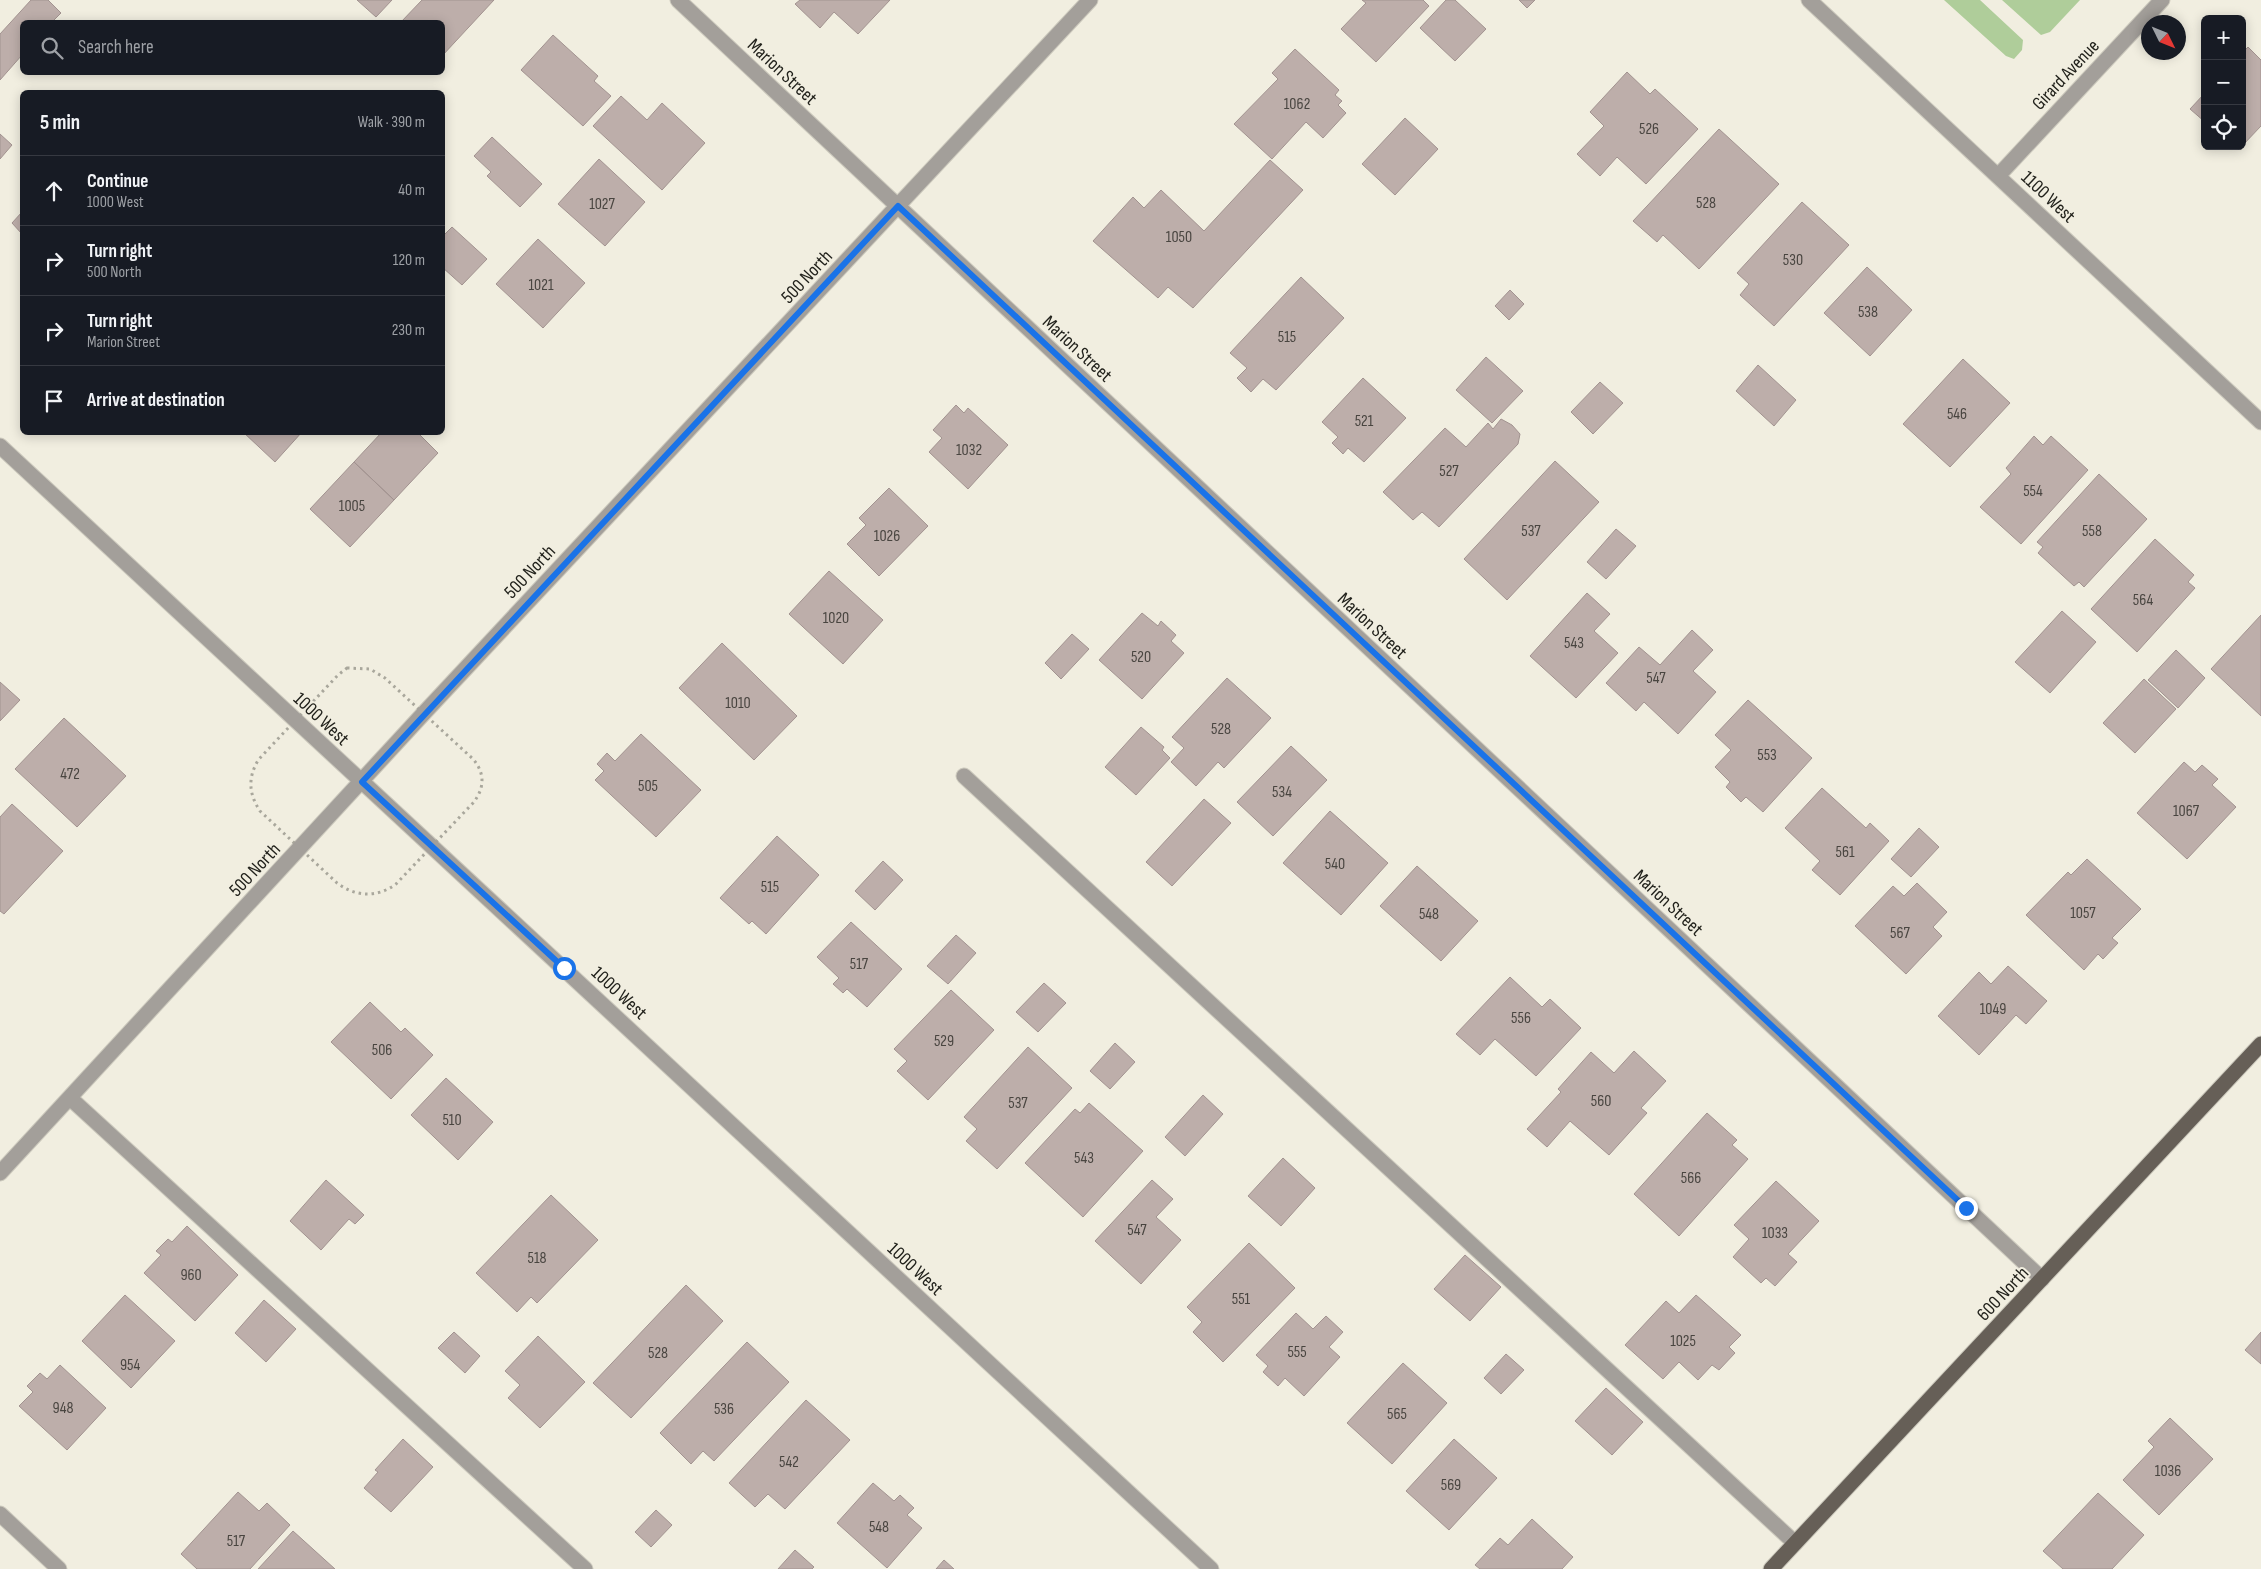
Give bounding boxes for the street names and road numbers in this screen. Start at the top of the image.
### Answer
street label: Marion Street [742,34,822,110]
street label: Girard Avenue [2028,35,2105,115]
street label: 1100 West [2016,166,2080,228]
street label: 500 North [777,245,838,309]
street label: Marion Street [1037,311,1117,387]
street label: 500 North [500,540,561,604]
street label: Marion Street [1332,588,1412,664]
street label: 1000 West [288,688,354,751]
street label: 500 North [225,838,286,902]
street label: Marion Street [1628,865,1708,941]
street label: 1000 West [586,962,652,1025]
street label: 1000 West [882,1238,948,1301]
street label: 600 North [1972,1262,2034,1326]

